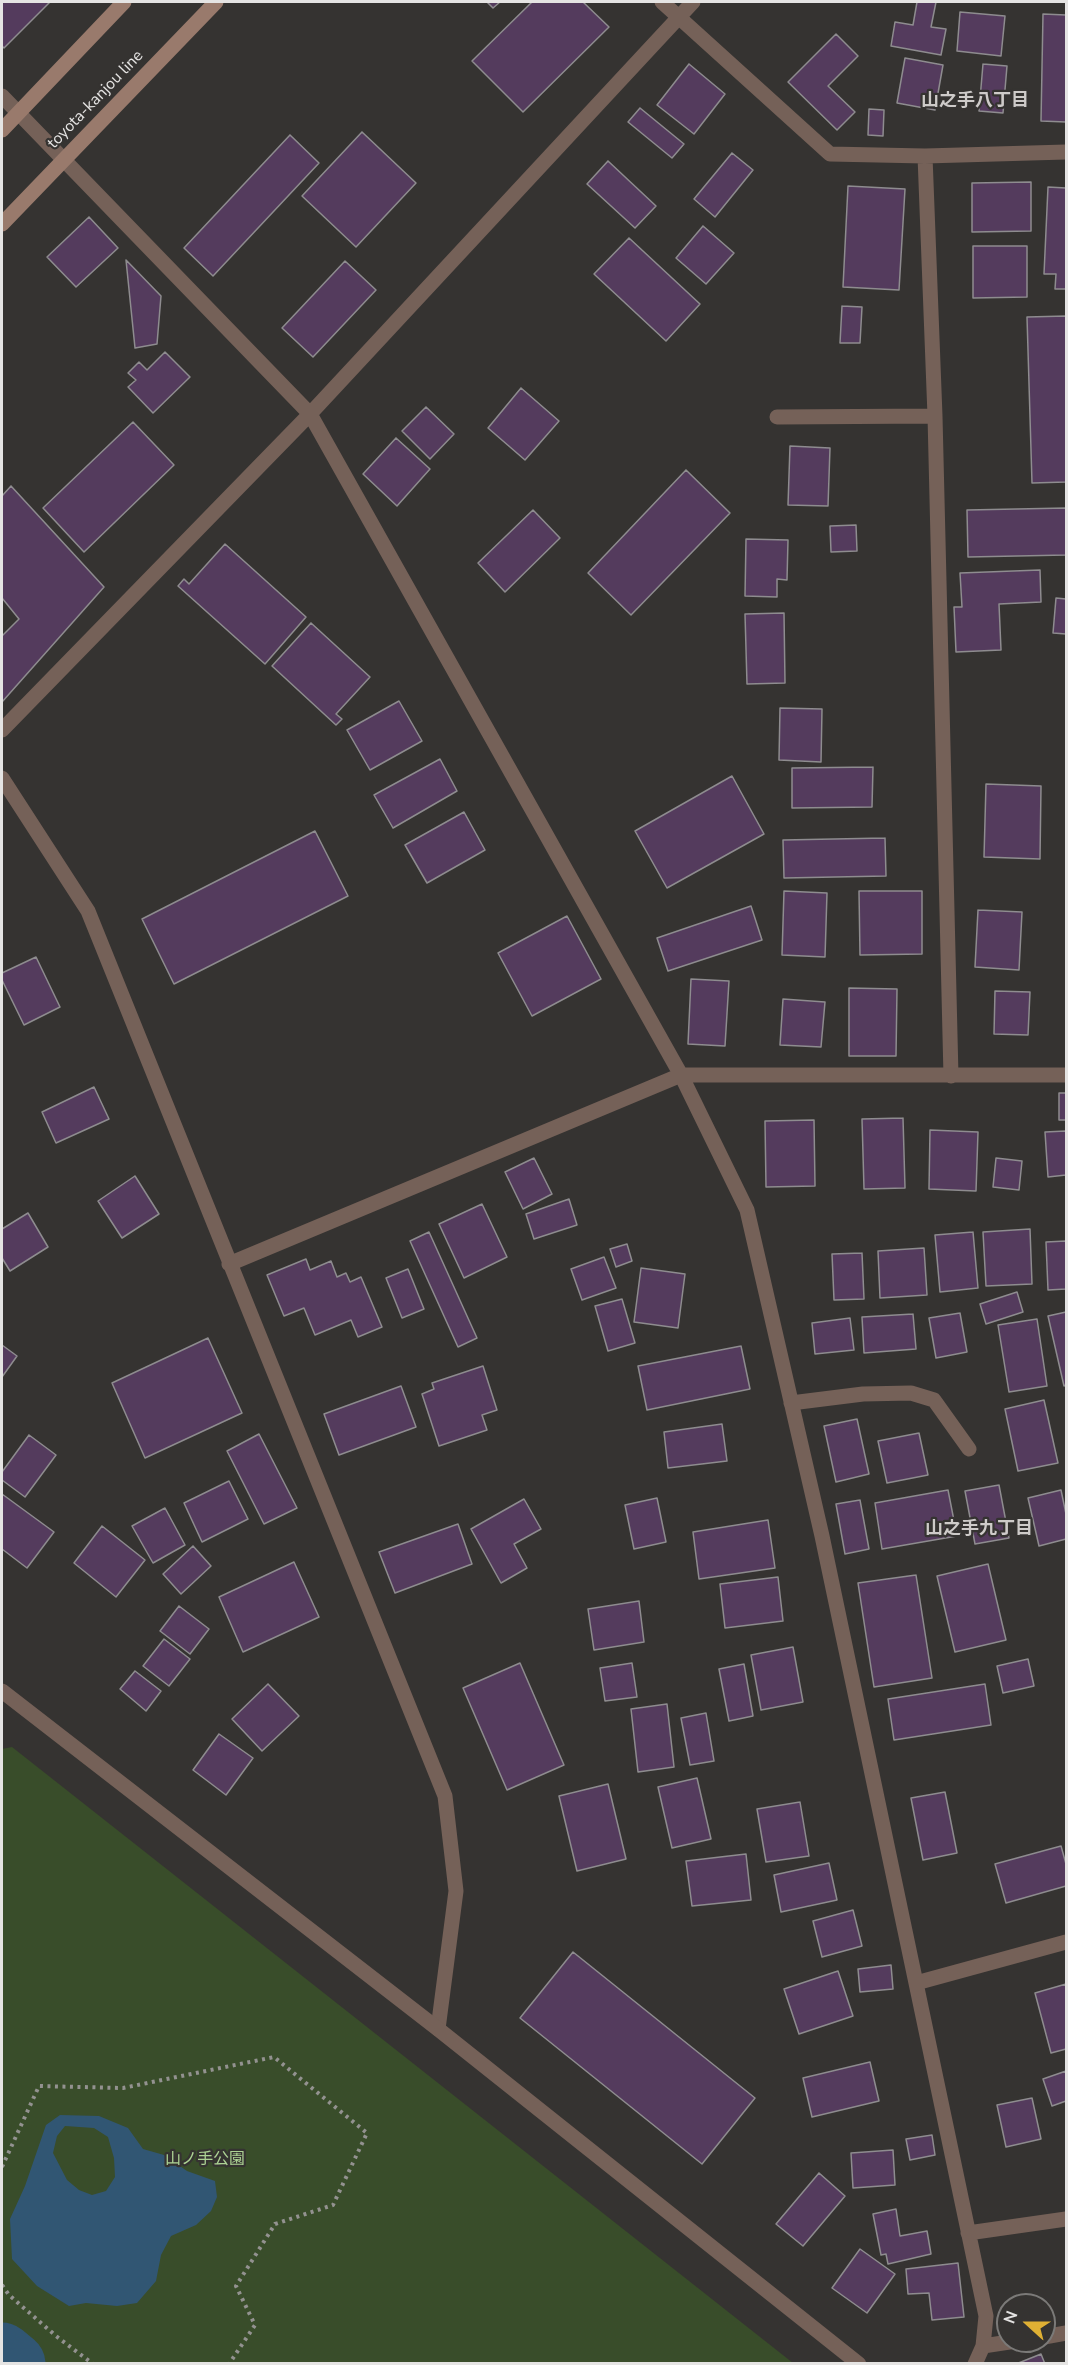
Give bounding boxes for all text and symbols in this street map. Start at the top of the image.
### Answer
street label: toyota-kanjou line [44,47,148,153]
district label: 山之手八丁目 [921,91,1029,113]
district label: 山之手九丁目 [925,1519,1033,1541]
park label: 山ノ手公園 [165,2150,245,2170]
north arrow [996,2293,1056,2353]
text: N [999,2308,1023,2327]

